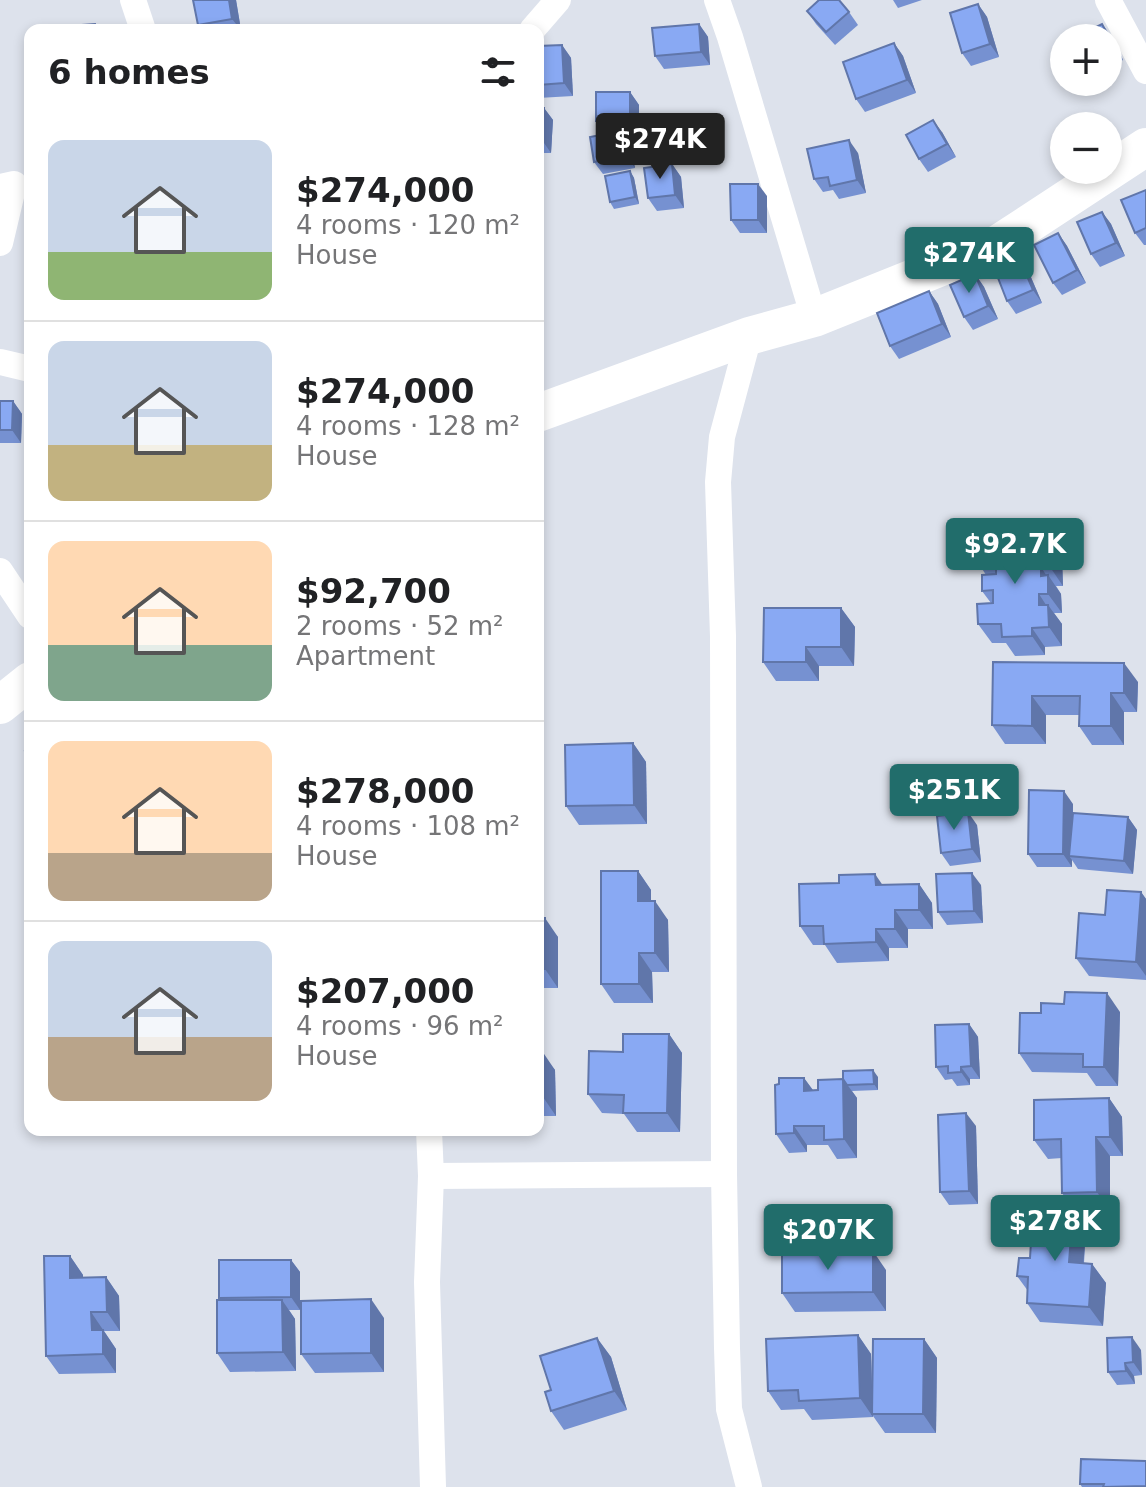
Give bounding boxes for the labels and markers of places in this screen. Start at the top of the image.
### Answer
pin: $274K [604,113,716,181]
pin: $274K [913,227,1025,295]
pin: $92.7K [950,518,1080,586]
pin: $251K [898,764,1010,832]
pin: $278K [999,1195,1111,1263]
pin: $207K [772,1204,884,1272]

